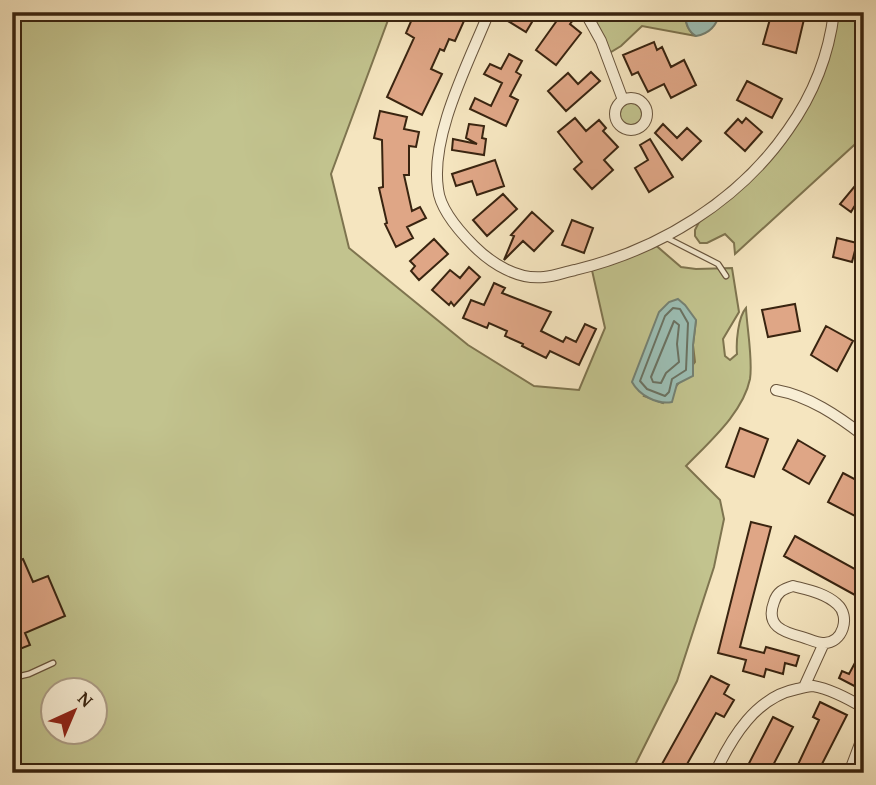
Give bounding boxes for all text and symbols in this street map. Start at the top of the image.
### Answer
north arrow [38,676,108,746]
text: N [72,684,100,713]

